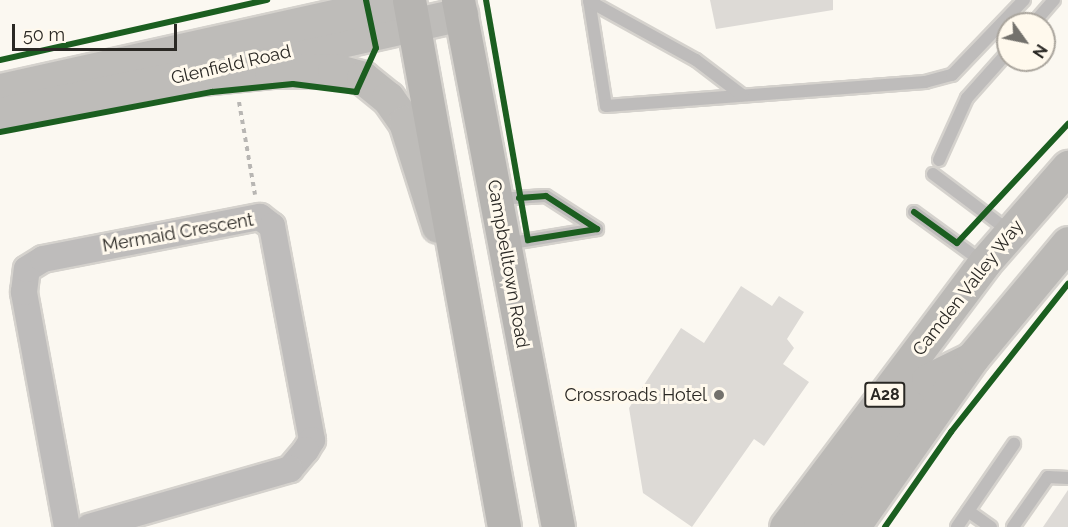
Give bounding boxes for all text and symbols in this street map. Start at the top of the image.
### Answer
scale bar [15,12,180,50]
north arrow [996,12,1056,72]
text: 50 m [23,24,65,45]
street label: Glenfield Road [169,41,293,89]
text: N [1029,41,1051,61]
street label: Campbelltown Road [483,178,533,350]
street label: Mermaid Crescent [101,209,255,257]
street label: Camden Valley Way [908,215,1028,361]
road number: A28 [864,382,906,408]
place label: Crossroads Hotel [564,384,707,406]
marker: Crossroads Hotel [712,388,726,402]

